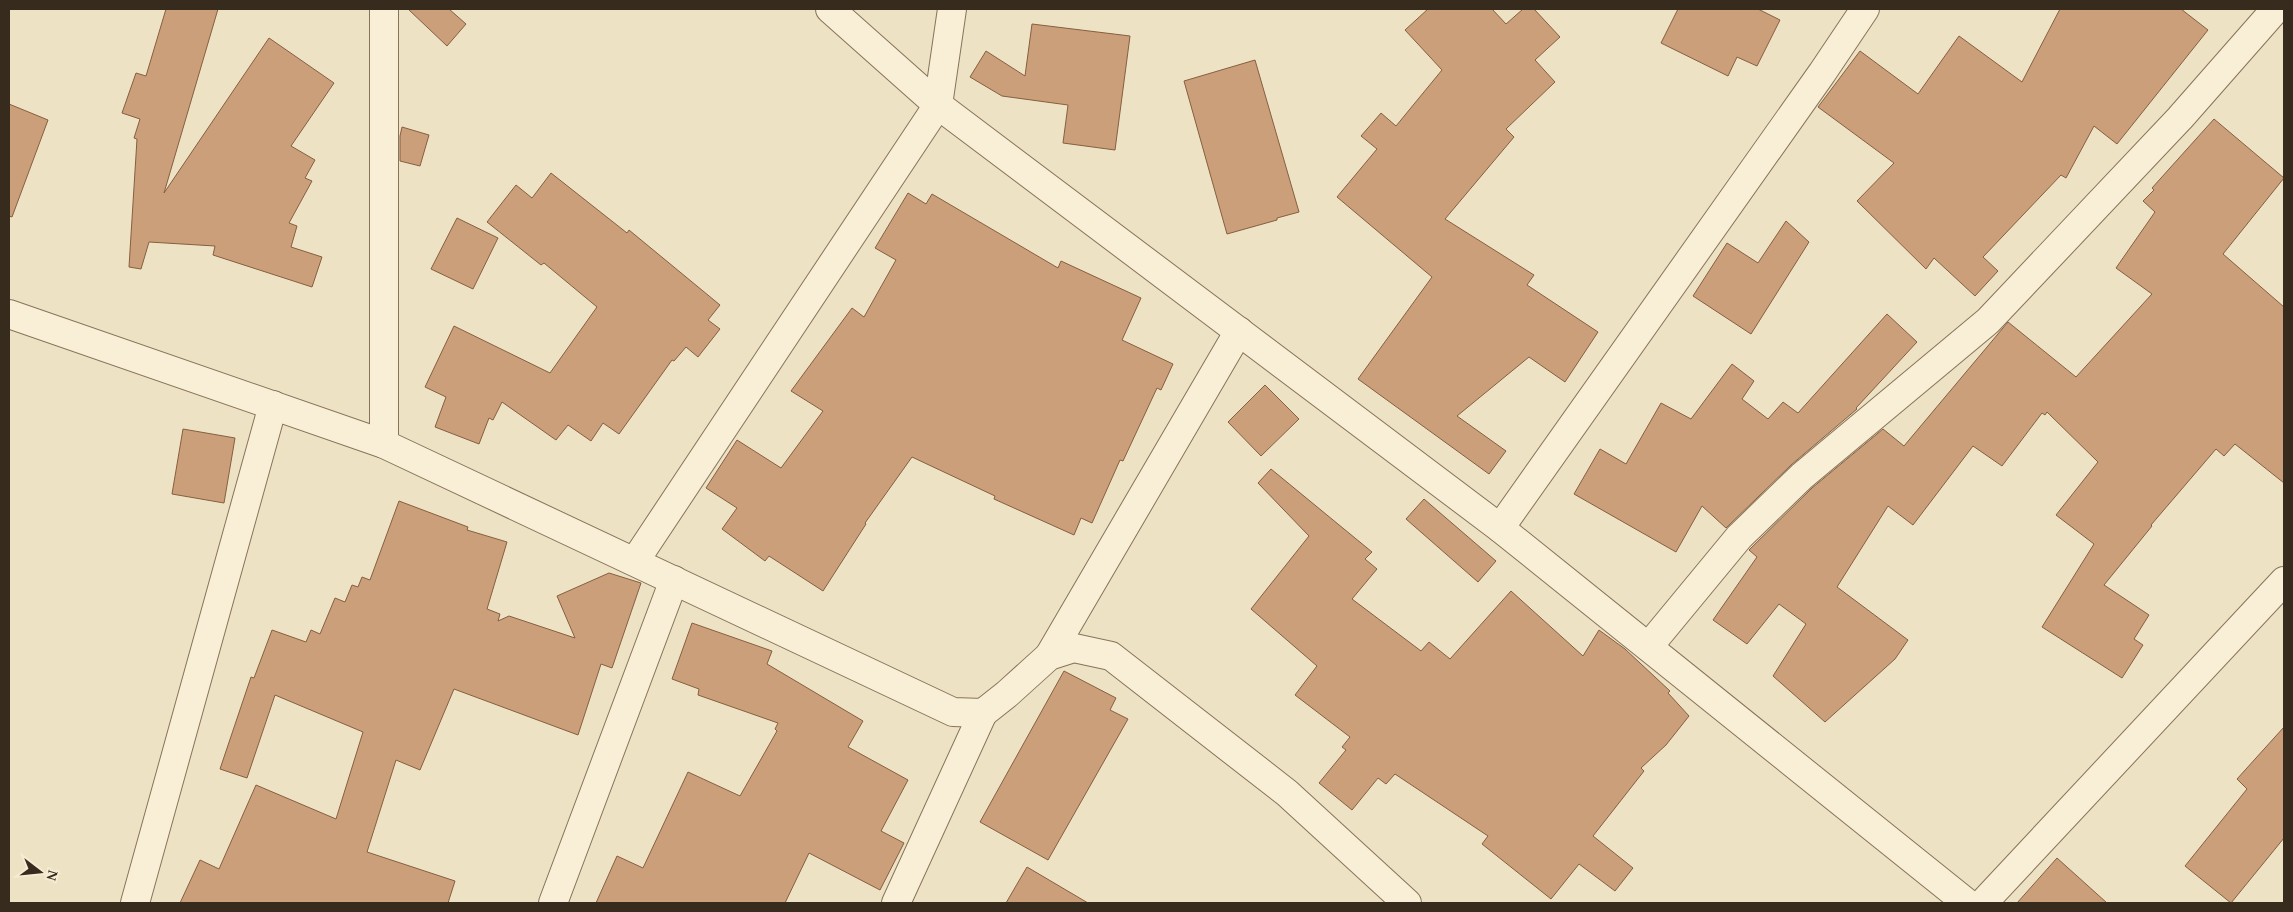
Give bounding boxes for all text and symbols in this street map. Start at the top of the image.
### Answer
north arrow [15,847,65,897]
text: N [43,869,61,882]

